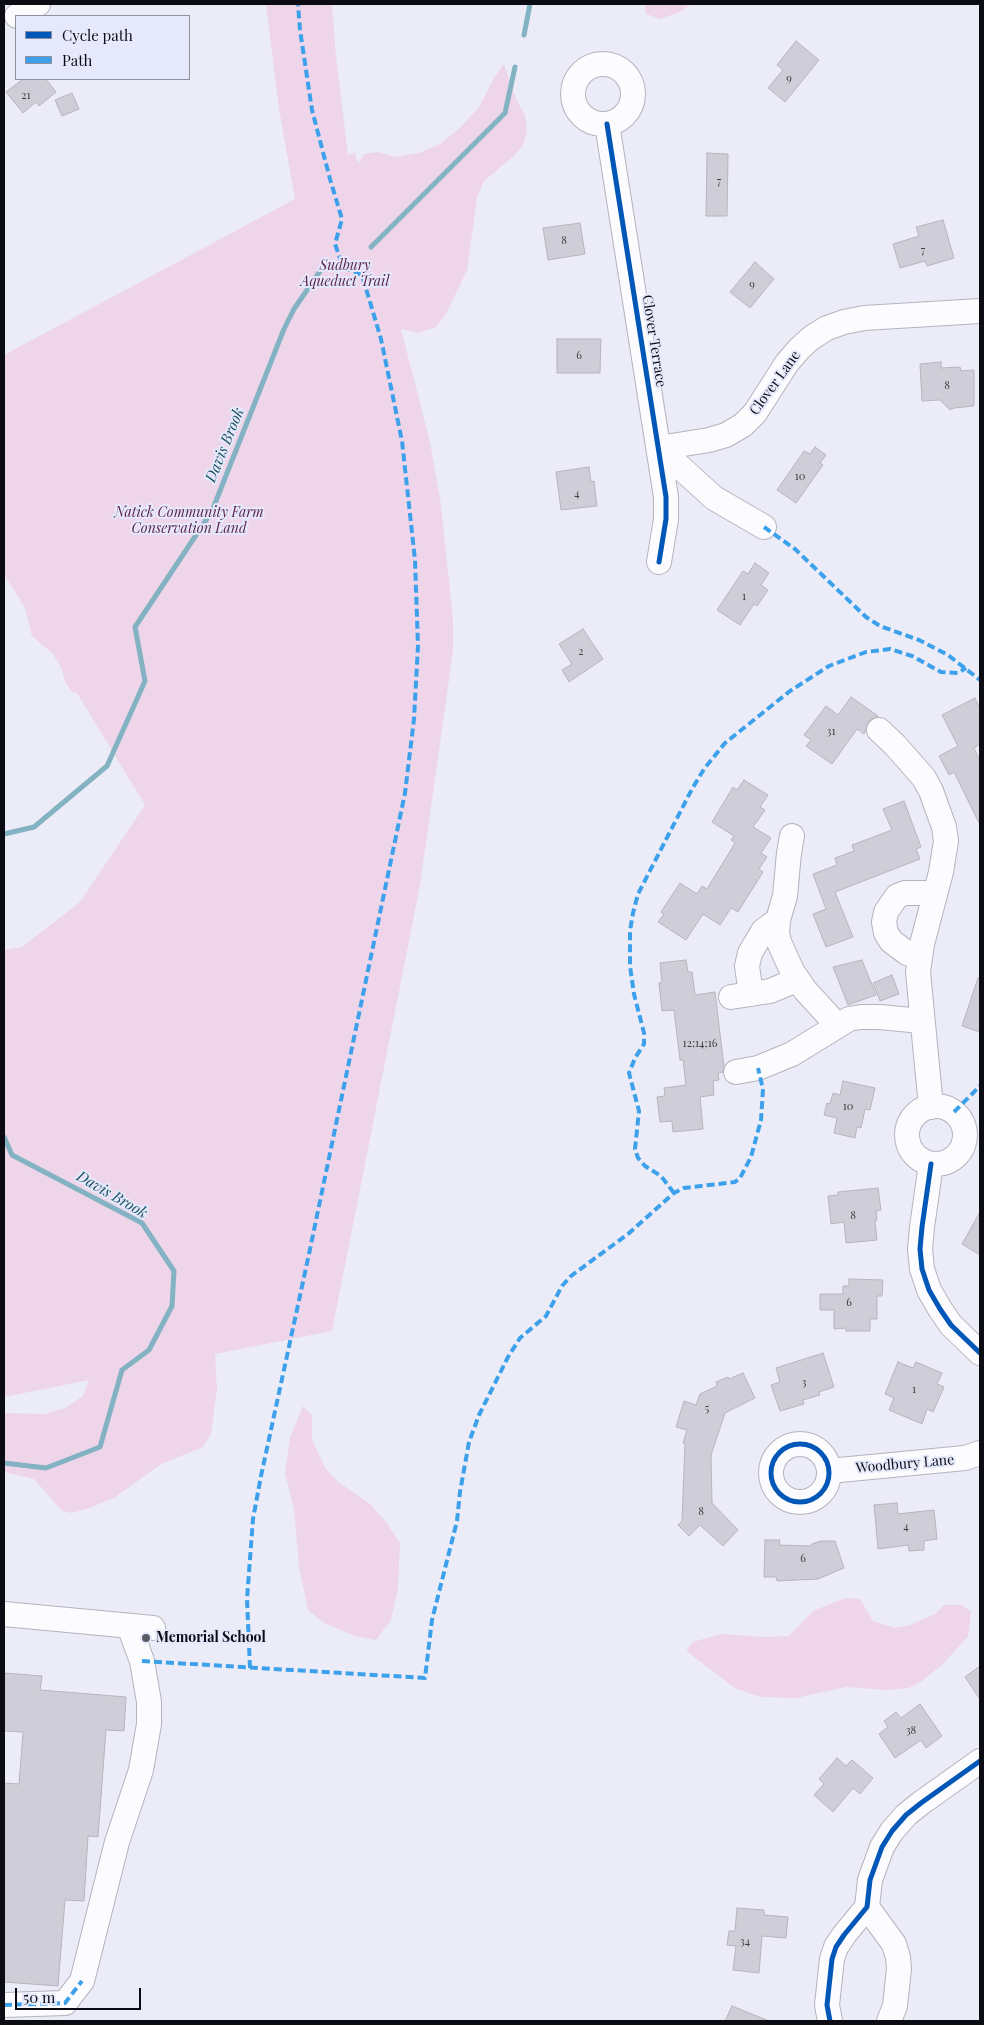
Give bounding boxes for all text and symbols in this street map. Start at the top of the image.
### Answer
legend [15,15,190,80]
text: Cycle path [62,25,133,45]
text: Path [62,50,92,70]
house number: 9 [786,72,792,86]
house number: 21 [21,89,31,103]
house number: 7 [717,175,721,189]
house number: 8 [561,234,567,248]
house number: 7 [921,244,925,258]
park label: Sudbury Aqueduct Trail [301,258,389,290]
house number: 9 [749,278,755,292]
street label: Clover Terrace [638,294,670,388]
street label: Clover Lane [746,348,804,418]
house number: 6 [576,349,582,363]
house number: 8 [944,379,950,393]
water label: Davis Brook [202,405,248,485]
house number: 10 [795,470,805,484]
house number: 4 [574,487,580,501]
park label: Natick Community Farm Conservation Land [114,505,264,538]
house number: 1 [742,590,746,604]
house number: 2 [578,645,584,659]
house number: 31 [826,725,836,739]
house number: 12;14;16 [683,1037,717,1051]
house number: 10 [843,1100,853,1114]
water label: Davis Brook [73,1168,151,1222]
house number: 8 [850,1209,856,1223]
house number: 6 [846,1296,852,1310]
house number: 3 [802,1376,806,1390]
house number: 1 [912,1383,916,1397]
house number: 5 [705,1402,709,1416]
street label: Woodbury Lane [855,1451,955,1477]
house number: 8 [698,1505,704,1519]
house number: 4 [903,1520,909,1534]
house number: 6 [800,1552,806,1566]
place label: Memorial School [156,1630,266,1646]
marker: Memorial School [140,1632,152,1644]
house number: 38 [906,1724,916,1738]
house number: 34 [740,1935,750,1949]
scale bar [18,1978,144,2010]
text: 50 m [23,1987,55,2007]

